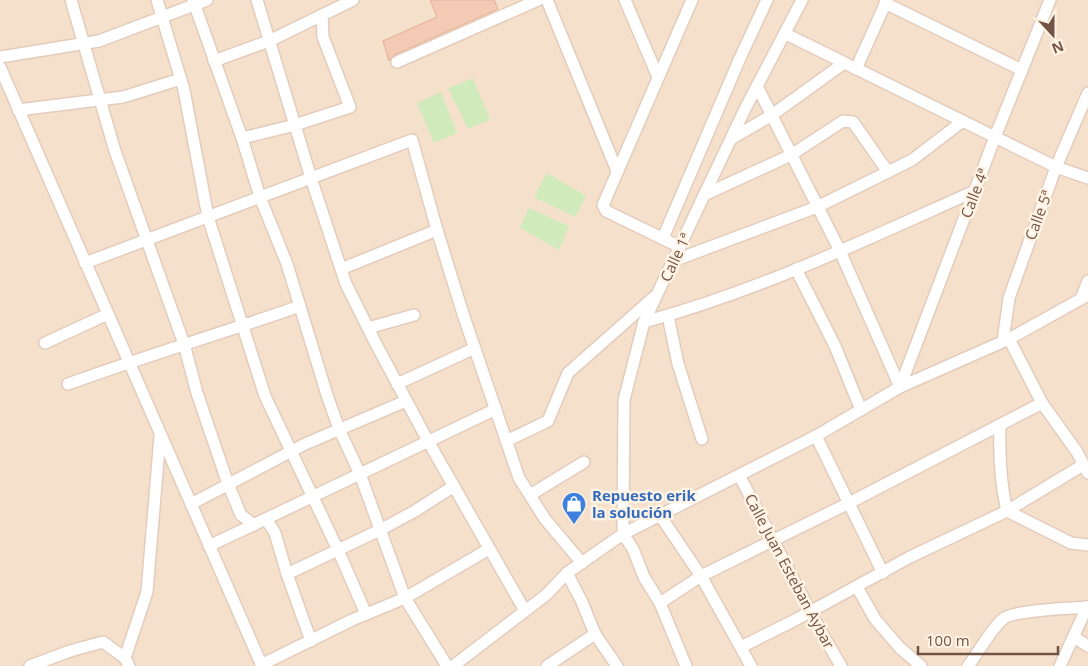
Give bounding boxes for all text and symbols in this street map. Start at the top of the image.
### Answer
north arrow [1028,10,1078,60]
text: N [1049,37,1067,59]
street label: Calle 4ª [955,165,993,221]
street label: Calle 5ª [1020,187,1056,243]
street label: Calle 1ª [655,229,695,285]
place label: Repuesto erik la solución [592,485,696,522]
street label: Calle Juan Esteban Aybar [741,490,839,652]
shop icon: Repuesto erik la solución [561,491,587,525]
scale bar [918,624,1058,656]
text: 100 m [926,630,970,650]

